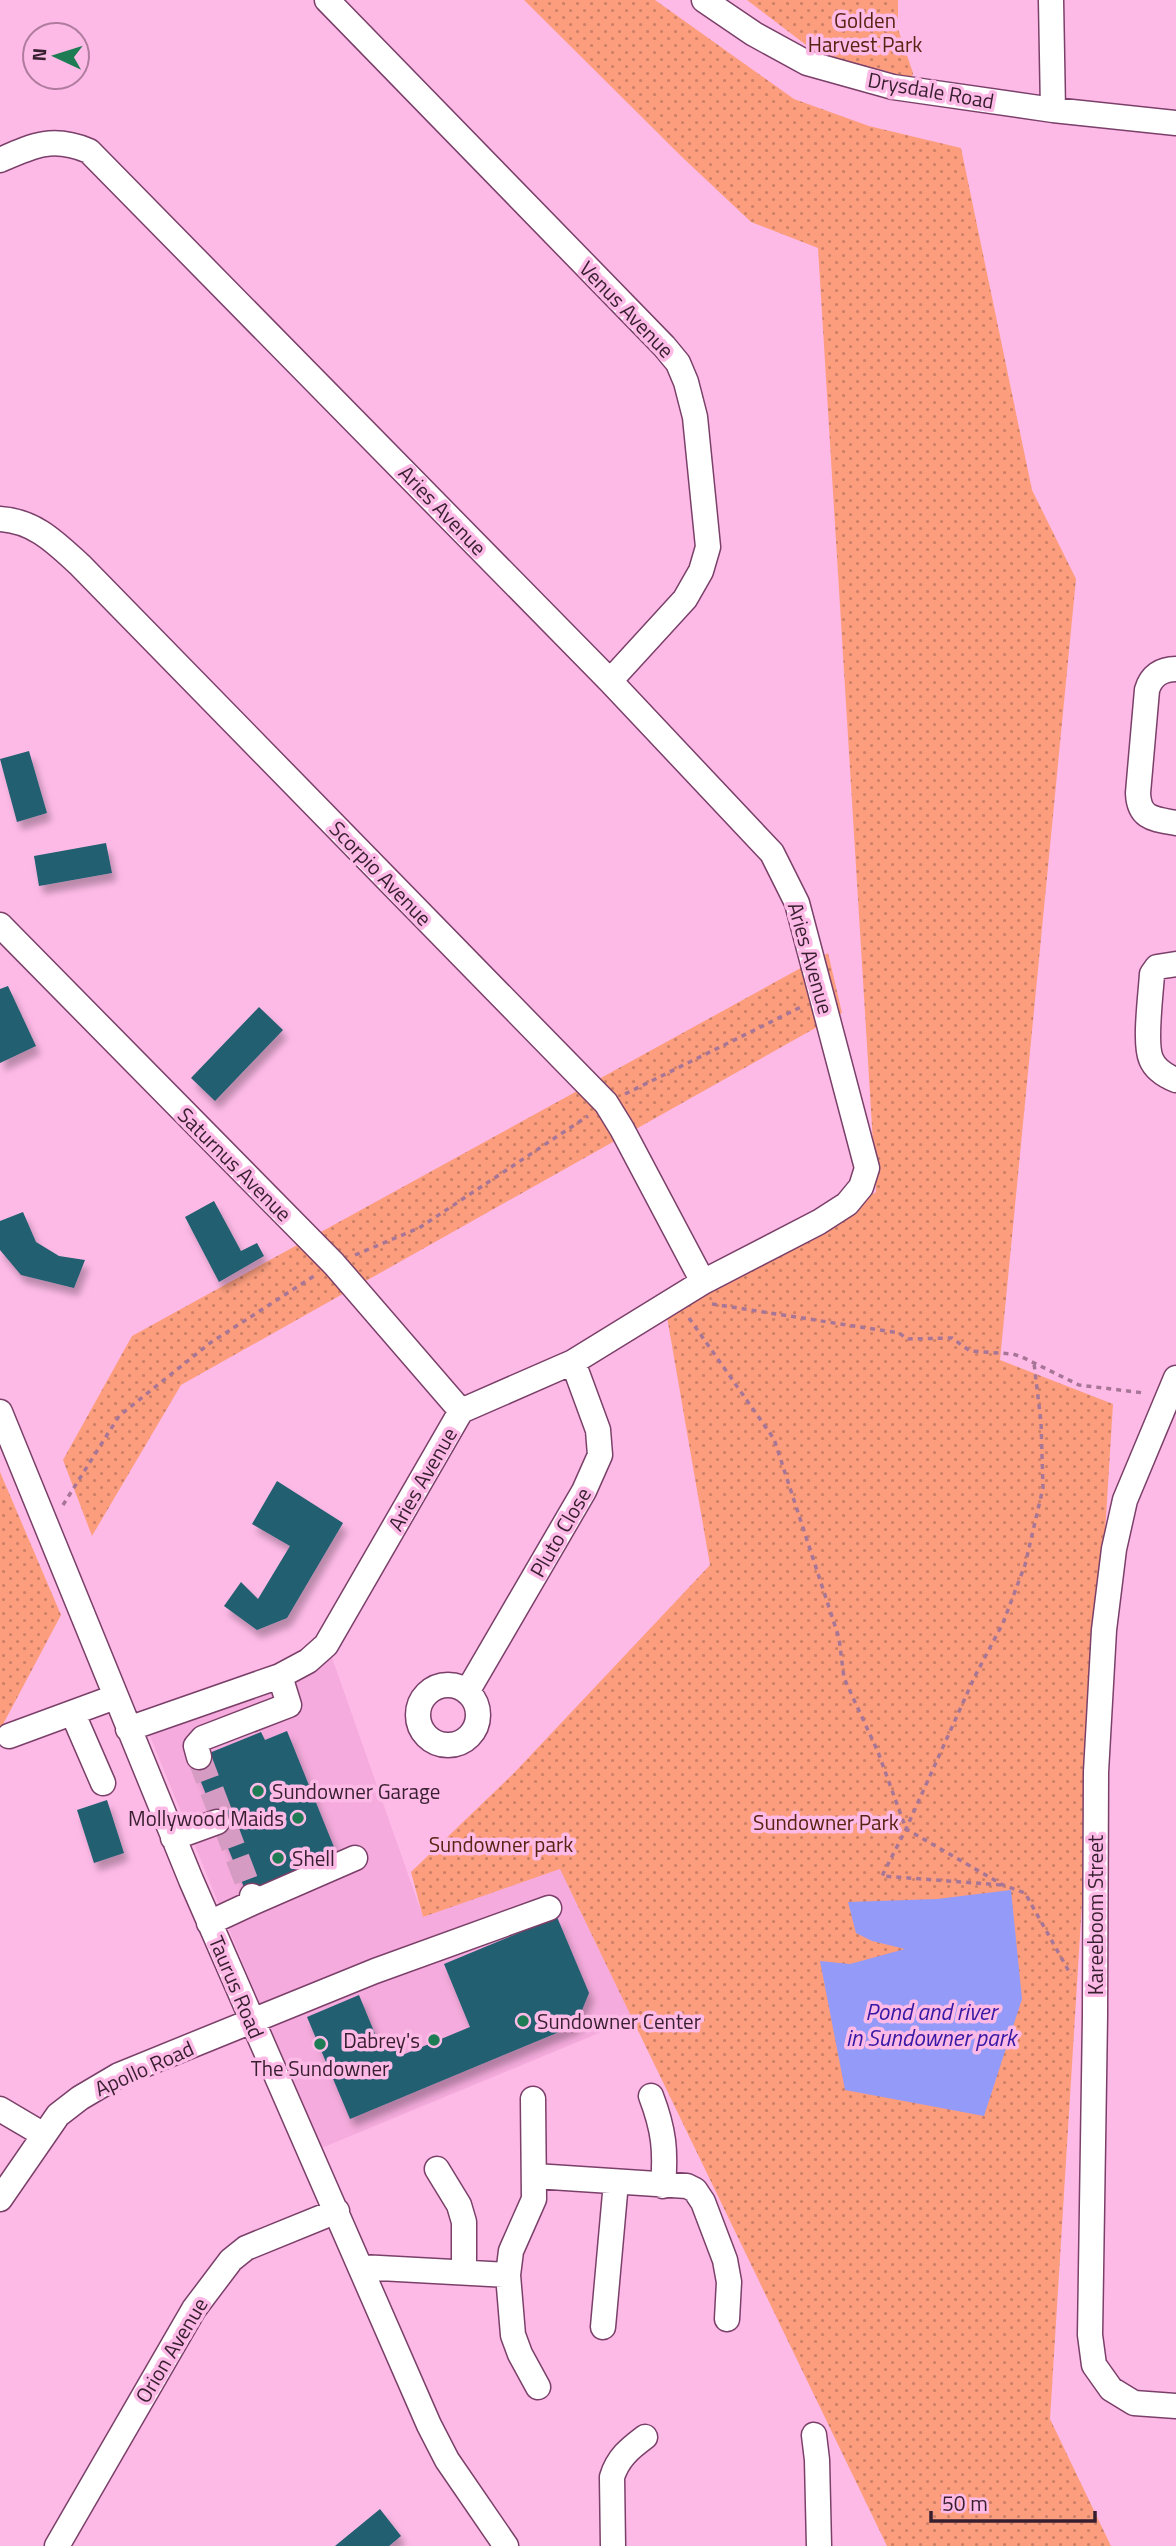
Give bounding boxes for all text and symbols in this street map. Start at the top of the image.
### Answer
park label: Golden Harvest Park [808,4,922,60]
north arrow [21,21,91,91]
text: N [24,47,53,62]
street label: Drysdale Road [865,63,997,117]
street label: Venus Avenue [572,253,682,365]
street label: Aries Avenue [392,458,494,562]
street label: Scorpio Avenue [322,813,440,933]
street label: Aries Avenue [780,898,842,1018]
street label: Saturnus Avenue [171,1100,299,1228]
street label: Aries Avenue [379,1421,465,1537]
street label: Pluto Close [521,1481,599,1583]
place label: Sundowner Garage [272,1775,440,1807]
marker: Sundowner Garage [250,1783,266,1799]
place label: Mollywood Maids [128,1802,284,1834]
park label: Sundowner Park [753,1806,899,1838]
marker: Mollywood Maids [290,1810,306,1826]
park label: Sundowner park [429,1828,573,1860]
street label: Kareeboom Street [1079,1834,1111,1995]
place label: Shell [292,1842,335,1874]
marker: Shell [270,1850,286,1866]
street label: Taurus Road [201,1931,273,2043]
water label: Pond and river in Sundowner park [846,1994,1019,2055]
place label: Sundowner Center [537,2005,701,2037]
marker: Sundowner Center [515,2013,531,2029]
place label: Dabrey's [343,2024,420,2056]
street label: Apollo Road [89,2032,199,2104]
marker: Dabrey's [426,2032,442,2048]
marker: The Sundowner [312,2036,328,2052]
place label: The Sundowner [251,2052,389,2084]
street label: Orion Avenue [127,2291,215,2409]
scale bar [931,2480,1096,2524]
text: 50 m [942,2487,988,2519]

